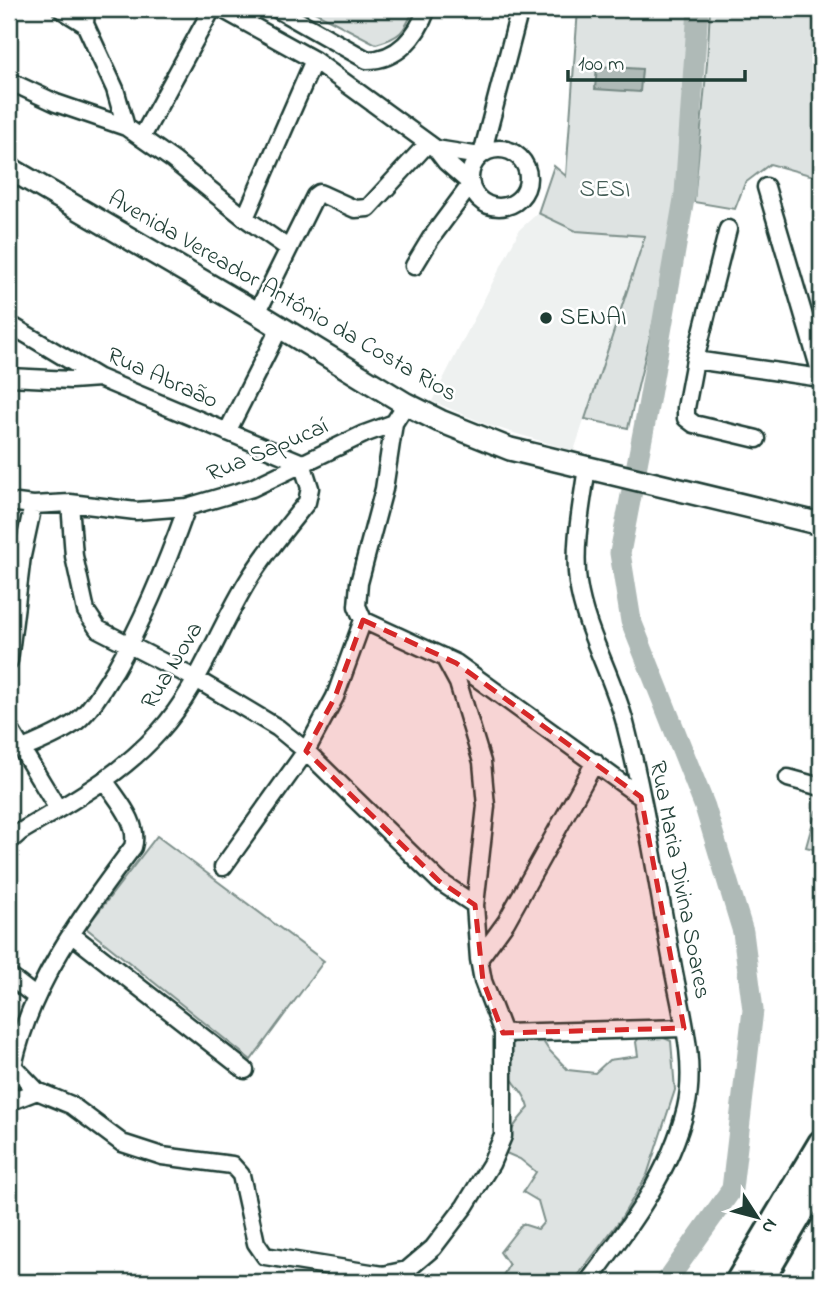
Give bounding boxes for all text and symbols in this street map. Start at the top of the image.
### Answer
scale bar [568,38,744,82]
text: 100 m [578,50,624,80]
park label: SESI [580,173,631,208]
street label: Avenida Vereador Antônio da Costa Rios [101,182,463,412]
place label: SENAI [560,301,627,336]
marker: SENAI [538,310,554,326]
street label: Rua Abraão [101,339,223,419]
street label: Rua Sapucaí [202,410,334,492]
street label: Rua Nova [133,616,213,716]
street label: Rua Maria Divina Soares [639,758,719,1002]
north arrow [722,1182,792,1252]
text: N [754,1212,783,1239]

